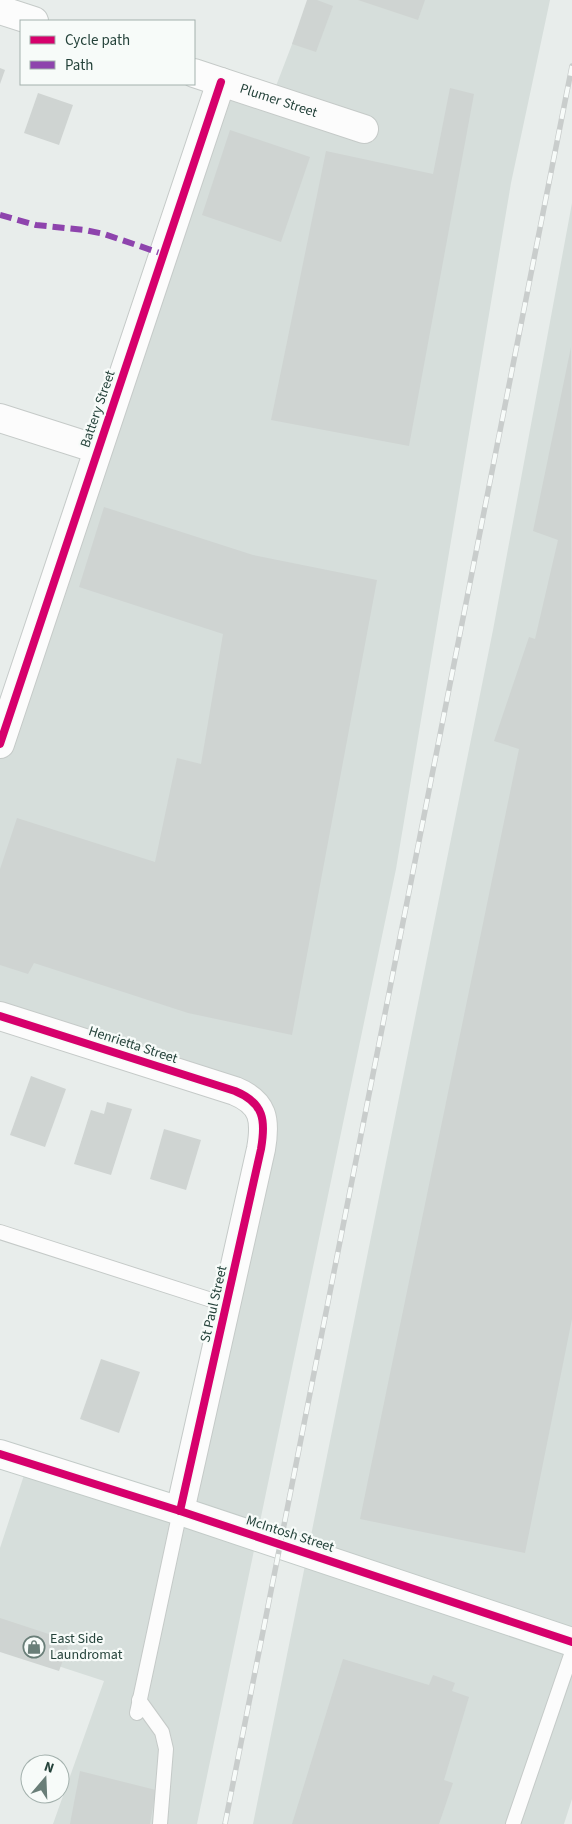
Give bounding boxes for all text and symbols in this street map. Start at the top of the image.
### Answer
legend [20,20,195,85]
text: Cycle path [65,30,130,51]
text: Path [65,55,93,76]
street label: Plumer Street [237,79,320,123]
street label: Battery Street [75,367,121,450]
street label: Henrietta Street [86,1021,180,1069]
street label: St Paul Street [195,1263,233,1344]
street label: McIntosh Street [243,1510,337,1558]
place label: East Side Laundromat [50,1629,123,1665]
shop icon: East Side Laundromat [22,1635,46,1659]
north arrow [20,1754,70,1804]
text: N [41,1757,57,1779]

